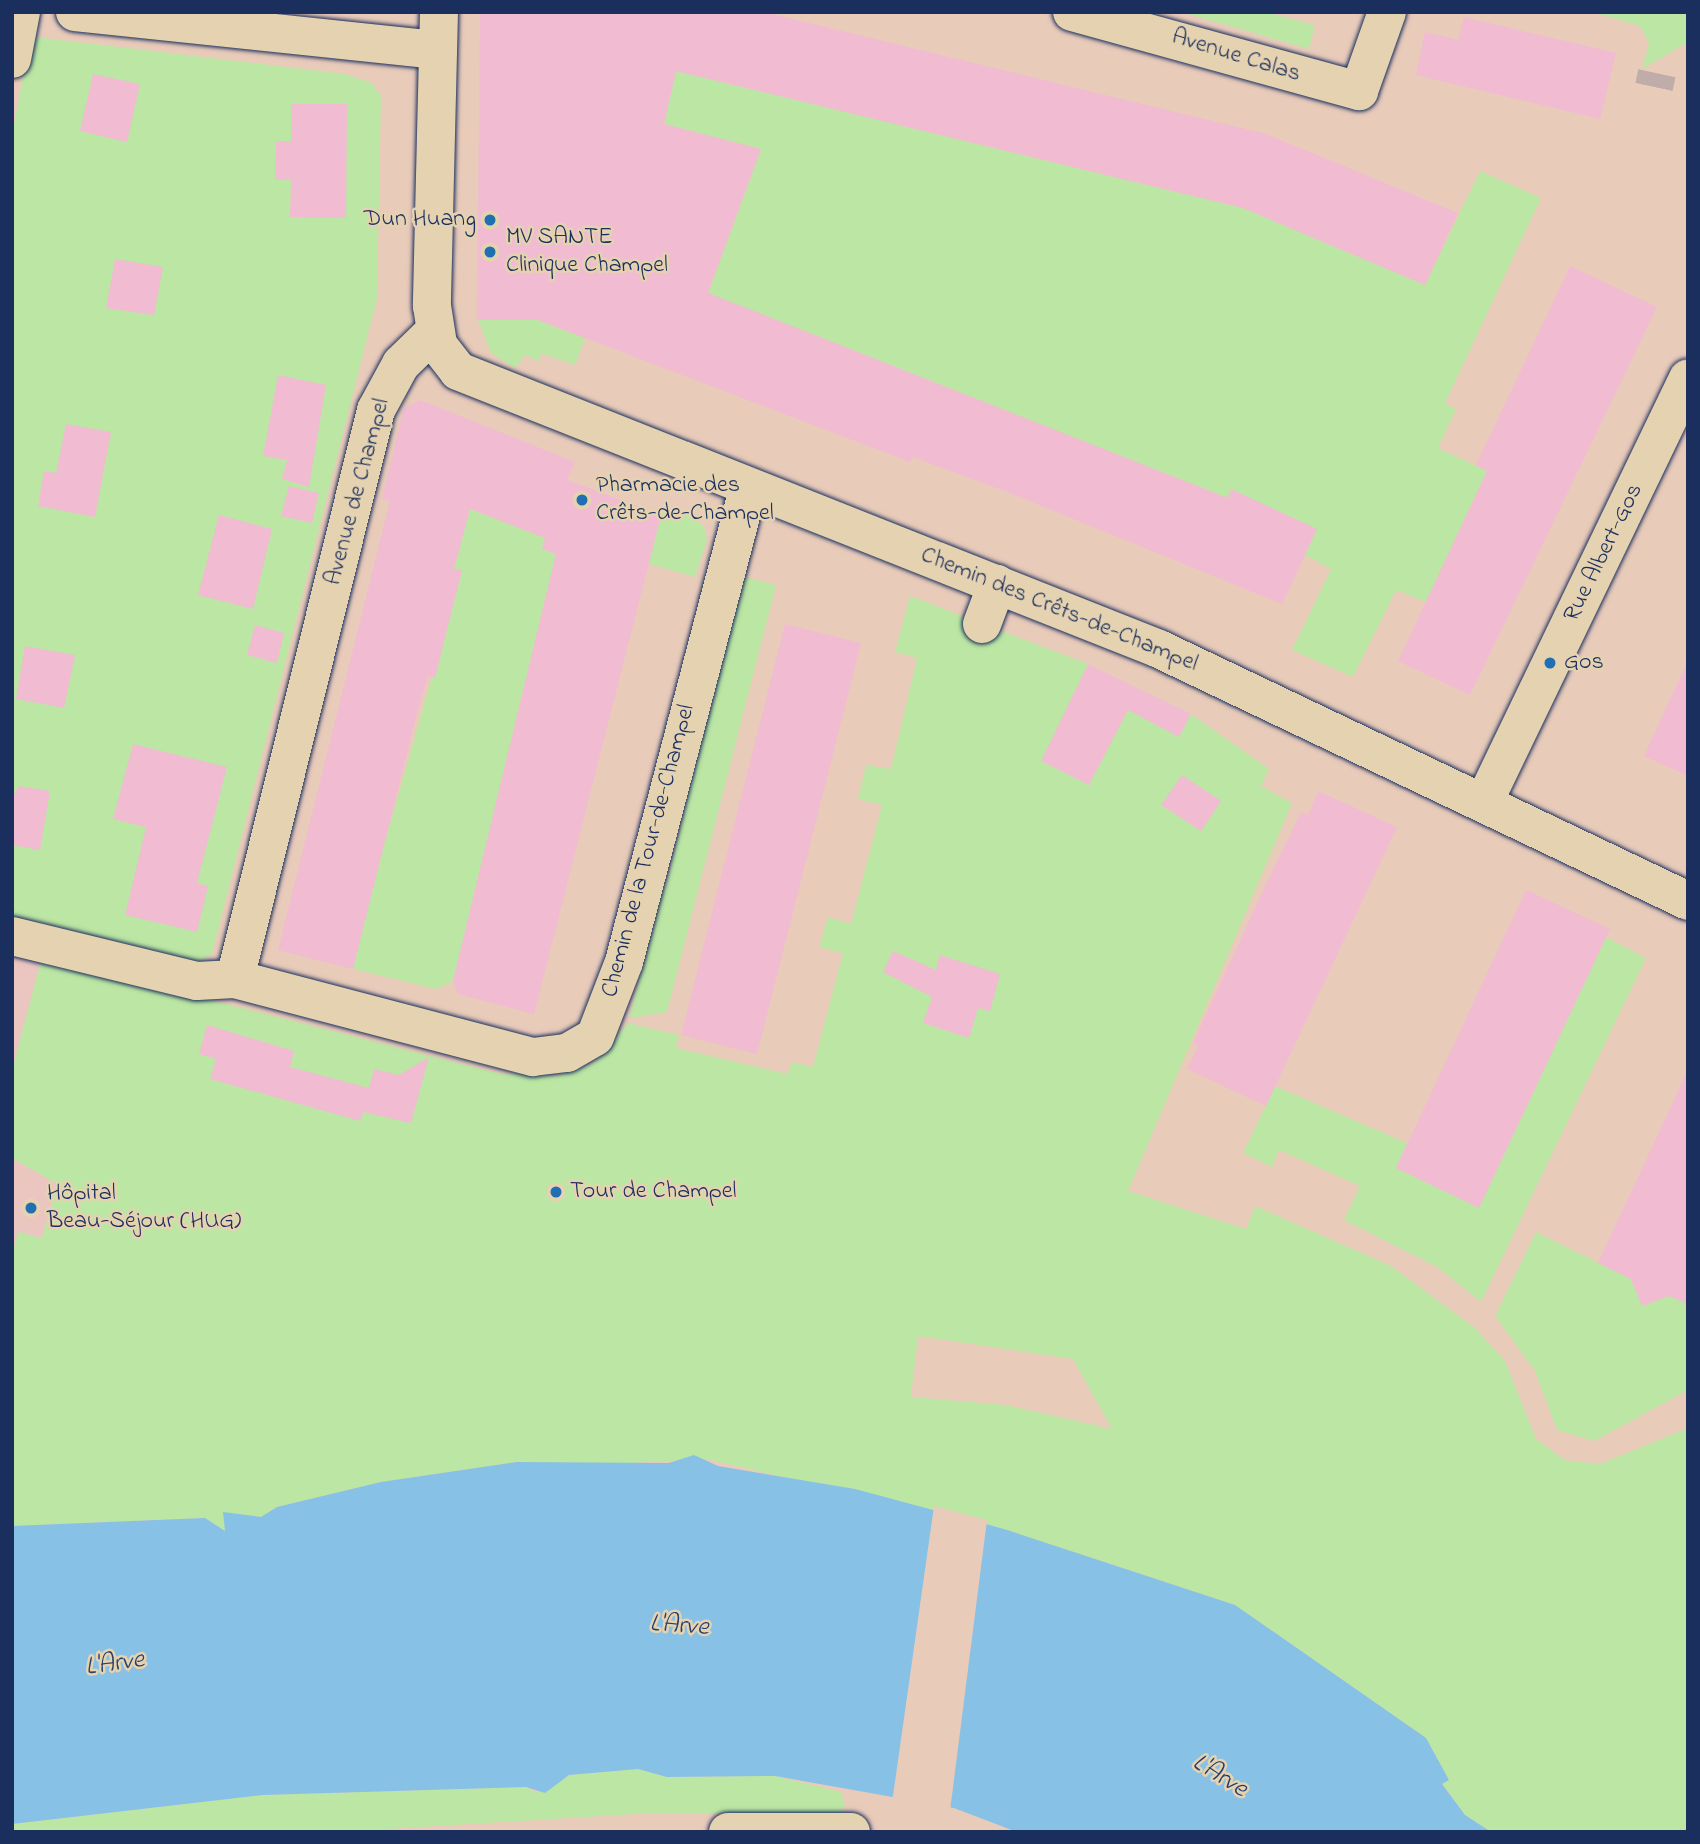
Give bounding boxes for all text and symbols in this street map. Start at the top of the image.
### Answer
street label: Avenue Calas [1168,23,1304,89]
place label: Dun Huang [364,206,476,234]
marker: Dun Huang [482,212,498,228]
place label: MV SANTE Clinique Champel [506,224,668,280]
marker: MV SANTE Clinique Champel [480,242,500,262]
street label: Avenue de Champel [319,396,397,588]
place label: Pharmacie des Crêts-de-Champel [596,472,774,528]
street label: Rue Albert-Gos [1558,479,1650,627]
marker: Pharmacie des Crêts-de-Champel [574,492,590,508]
street label: Chemin des Crêts-de-Champel [916,541,1202,679]
place label: Gos [1564,649,1604,677]
marker: Gos [1542,655,1558,671]
street label: Chemin de la Tour-de-Champel [596,701,702,1001]
place label: Tour de Champel [570,1178,737,1206]
place label: Hôpital Beau-Séjour (HUG) [47,1180,241,1236]
marker: Tour de Champel [548,1184,564,1200]
marker: Hôpital Beau-Séjour (HUG) [21,1198,41,1218]
water label: L'Arve [649,1609,709,1645]
water label: L'Arve [84,1645,146,1685]
water label: L'Arve [1186,1748,1252,1806]

